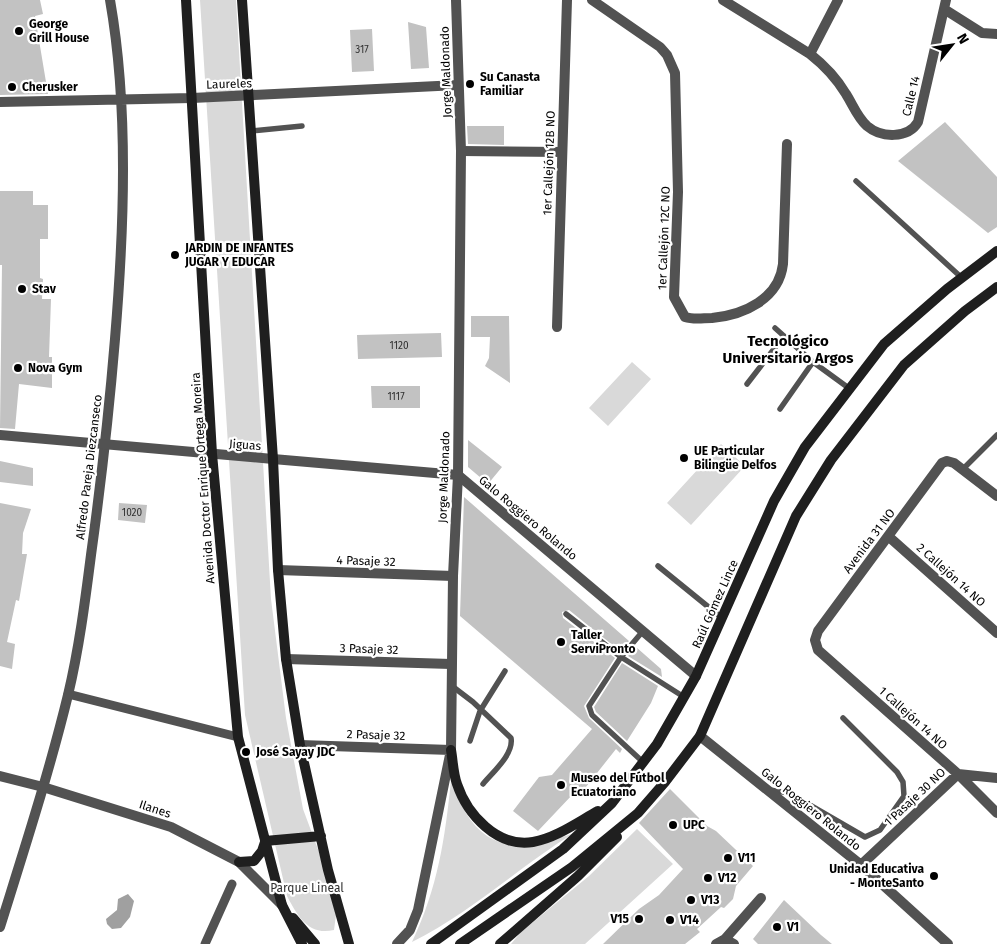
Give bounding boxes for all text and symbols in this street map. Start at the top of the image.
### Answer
place label: George Grill House [29,17,90,45]
north arrow [927,20,977,70]
marker: George Grill House [13,25,25,37]
street label: Jorge Maldonado [437,26,455,118]
text: N [953,30,973,47]
house number: 317 [355,44,369,56]
place label: Su Canasta Familiar [480,70,541,98]
street label: Calle 14 [899,74,923,118]
street label: Laureles [206,76,253,92]
marker: Su Canasta Familiar [464,78,476,90]
place label: Cherusker [22,80,78,94]
marker: Cherusker [6,81,18,93]
street label: 1er Callejón 12B NO [540,110,558,216]
street label: 1er Callejón 12C NO [655,186,673,290]
place label: JARDIN DE INFANTES JUGAR Y EDUCAR [184,241,294,269]
marker: JARDIN DE INFANTES JUGAR Y EDUCAR [169,249,181,261]
place label: Stav [32,282,57,296]
marker: Stav [16,283,28,295]
district label: Tecnológico Universitario Argos [723,332,853,367]
house number: 1120 [389,340,409,352]
place label: Nova Gym [28,361,82,375]
marker: Nova Gym [12,362,24,374]
street label: Avenida Doctor Enrique Ortega Moreira [189,372,217,584]
house number: 1117 [387,391,405,403]
street label: Alfredo Pareja Diezcanseco [73,394,105,540]
street label: Jorge Maldonado [435,431,453,523]
street label: Jiguas [228,437,262,453]
place label: UE Particular Bilingüe Delfos [694,444,777,472]
marker: UE Particular Bilingüe Delfos [678,452,690,464]
street label: Galo Roggiero Rolando [476,473,580,563]
street label: Avenida 31 NO [840,506,898,576]
house number: 1020 [122,507,143,519]
street label: 2 Callejón 14 NO [914,541,988,609]
street label: 4 Pasaje 32 [336,553,396,569]
street label: Raúl Gómez Lince [689,558,741,650]
place label: Taller ServiPronto [571,628,636,656]
marker: Taller ServiPronto [555,636,567,648]
street label: 3 Pasaje 32 [339,641,399,657]
street label: 1 Callejón 14 NO [876,684,950,752]
street label: 2 Pasaje 32 [346,727,406,743]
place label: José Sayay JDC [255,745,335,759]
marker: José Sayay JDC [240,746,252,758]
street label: Galo Roggiero Rolando [758,765,864,853]
street label: 1 Pasaje 30 NO [882,765,948,829]
place label: Museo del Fútbol Ecuatoriano [571,771,665,799]
marker: Museo del Fútbol Ecuatoriano [555,779,567,791]
street label: Ilanes [137,797,173,821]
place label: UPC [683,818,705,832]
marker: UPC [667,819,679,831]
place label: V11 [737,851,756,865]
marker: V11 [722,852,734,864]
place label: Unidad Educativa - MonteSanto [829,862,924,890]
marker: Unidad Educativa - MonteSanto [928,870,940,882]
place label: V12 [717,871,736,885]
marker: V12 [702,872,714,884]
park label: Parque Lineal [270,881,344,895]
place label: V13 [700,893,719,907]
marker: V13 [685,894,697,906]
place label: V15 [609,912,630,926]
marker: V15 [633,913,645,925]
place label: V14 [679,913,699,927]
marker: V14 [664,914,676,926]
place label: V1 [786,920,799,934]
marker: V1 [771,921,783,933]

